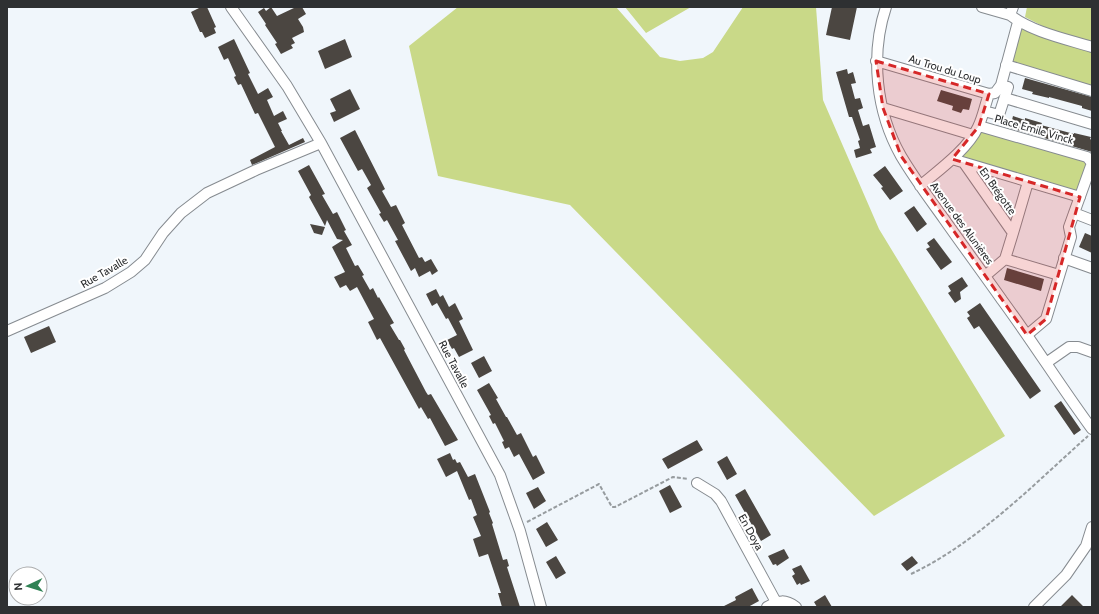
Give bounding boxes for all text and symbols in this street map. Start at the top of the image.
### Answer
street label: Au Trou du Loup [907,51,983,87]
street label: Place Emile Vinck [993,111,1075,147]
street label: En Brégotte [977,165,1020,218]
street label: Avenue des Alunières [927,179,997,267]
street label: Rue Tavalle [78,253,130,291]
street label: Rue Tavalle [436,338,473,391]
street label: En Doya [735,511,767,553]
north arrow [8,566,48,606]
text: N [11,582,25,591]

